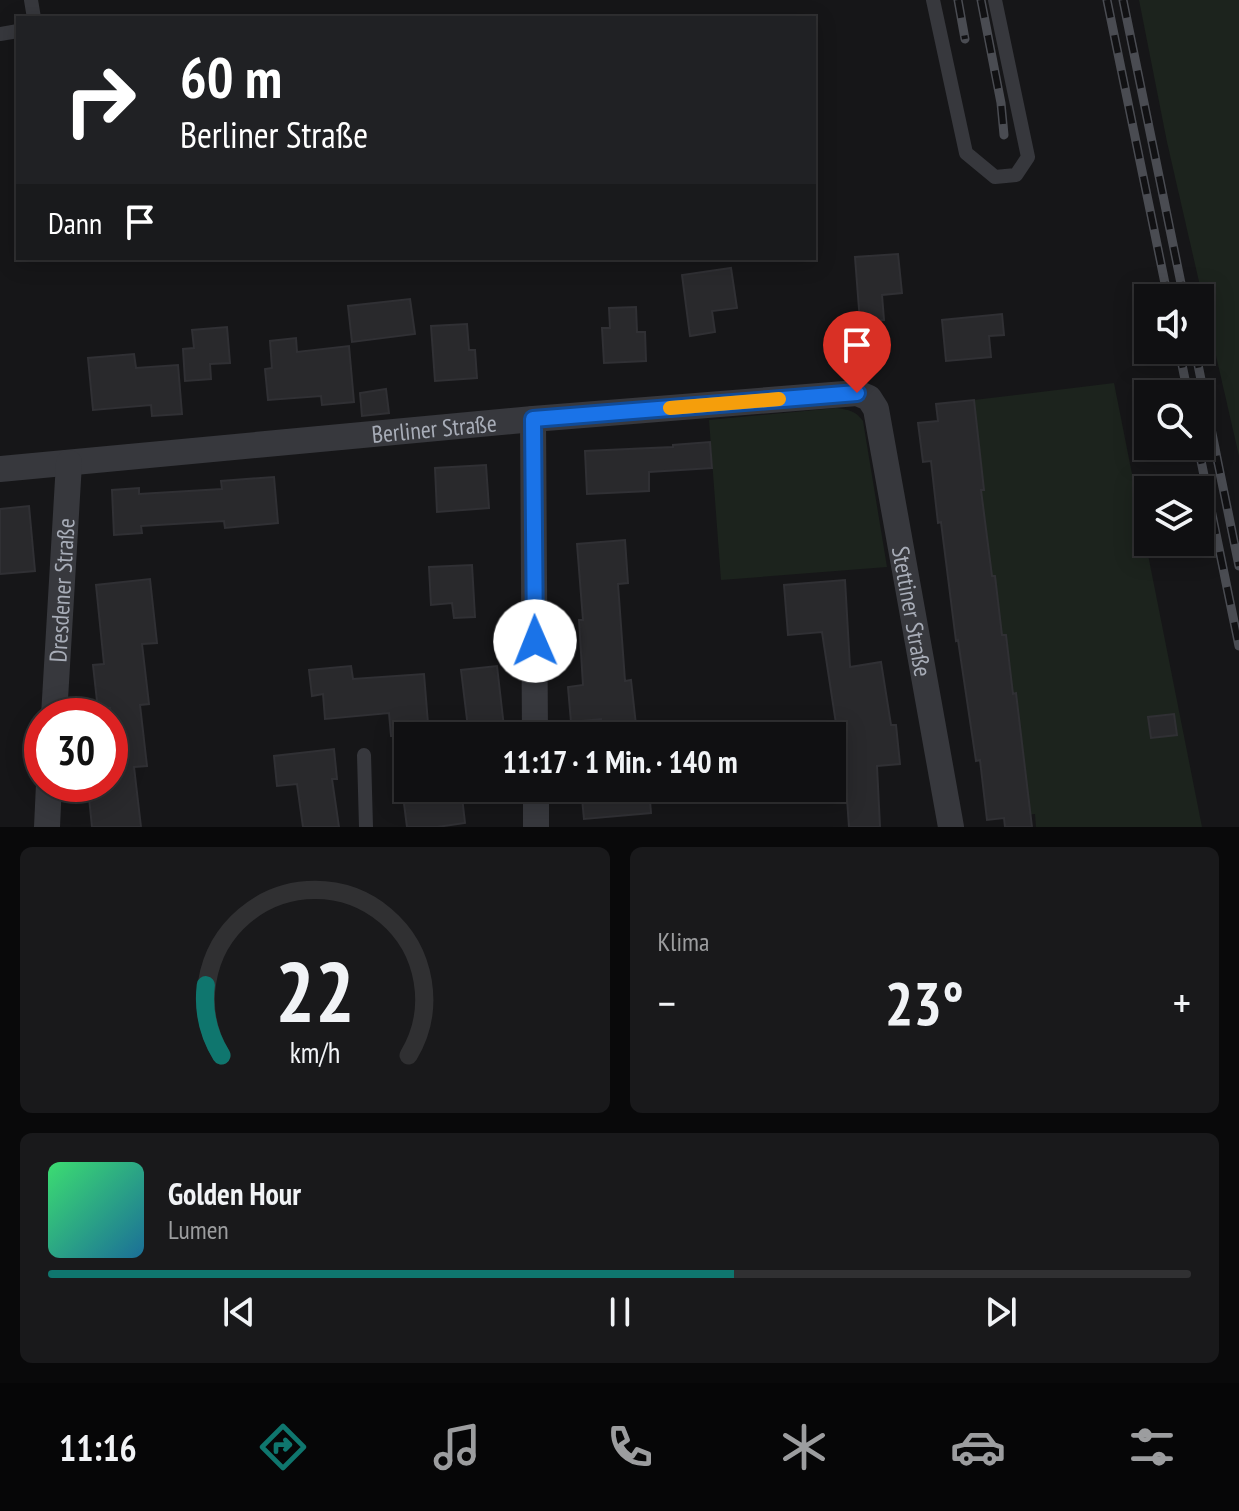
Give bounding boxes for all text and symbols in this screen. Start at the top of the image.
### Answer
text: 60 m [180,41,282,113]
icon: right [48,48,152,152]
text: Berliner Straße [180,111,368,158]
icon: arrive [118,200,162,244]
text: Dann [48,203,102,242]
map controls [1134,284,1214,556]
button: sound [1134,284,1214,364]
pin [823,311,891,393]
icon: arrive [835,323,879,367]
button: search [1134,380,1214,460]
street label: Berliner Straße [370,407,498,450]
button: layers [1134,476,1214,556]
street label: Dresdener Straße [42,517,81,663]
street label: Stettiner Straße [885,544,939,679]
position arrow [493,599,577,683]
speed limit sign: 30 [24,698,128,802]
text: 11:17 · 1 Min. · 140 m [502,742,738,781]
text: Klima [658,925,709,958]
text: 22 [275,937,355,1045]
text: 23° [885,964,964,1042]
text: − [658,974,676,1031]
text: + [1173,974,1191,1031]
text: km/h [289,1034,340,1071]
text: Golden Hour [168,1174,301,1213]
text: Lumen [168,1213,229,1246]
icon: previous [217,1290,261,1334]
icon: pause [598,1290,642,1334]
icon: next [979,1290,1023,1334]
icon: directions [255,1419,311,1475]
icon: music [429,1419,485,1475]
icon: phone [602,1419,658,1475]
icon: climate [776,1419,832,1475]
icon: car [950,1419,1006,1475]
icon: filters [1124,1419,1180,1475]
text: 11:16 [59,1424,137,1471]

